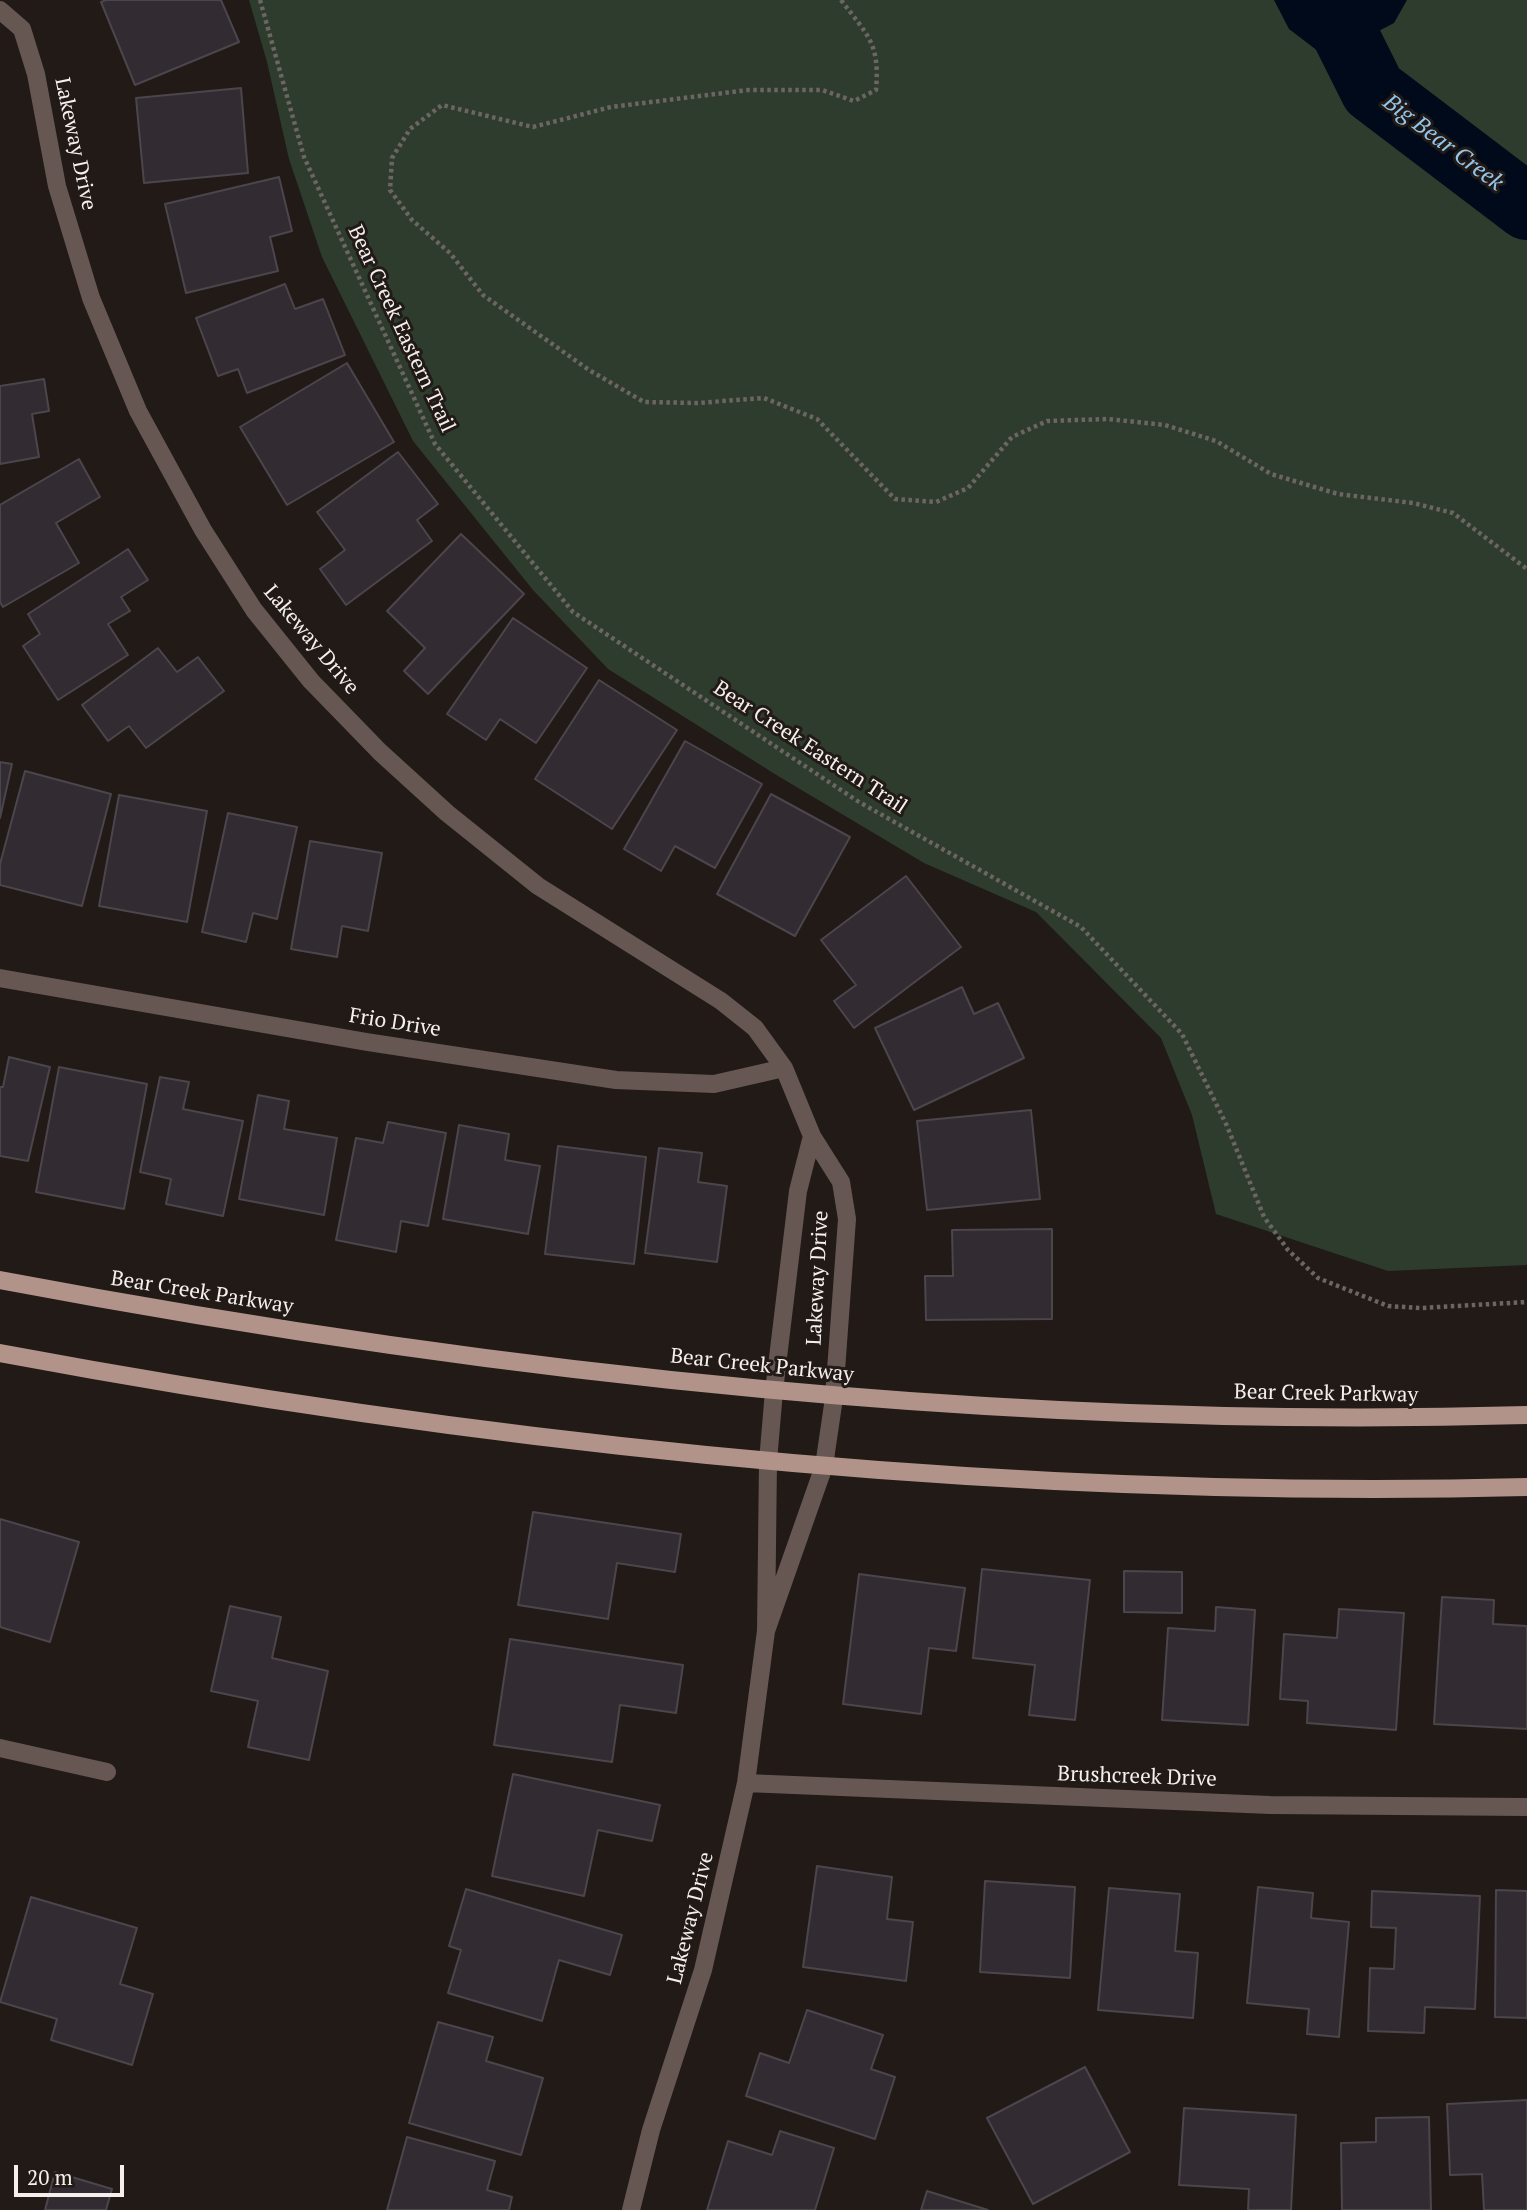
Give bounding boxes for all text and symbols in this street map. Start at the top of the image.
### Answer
street label: Lakeway Drive [49,75,101,213]
water label: Big Bear Creek [1377,89,1509,197]
street label: Bear Creek Eastern Trail [342,221,460,437]
street label: Lakeway Drive [258,580,364,700]
street label: Bear Creek Eastern Trail [709,676,911,820]
street label: Frio Drive [347,1003,443,1043]
street label: Lakeway Drive [802,1210,834,1346]
street label: Bear Creek Parkway [109,1266,295,1320]
street label: Bear Creek Parkway [669,1344,855,1388]
street label: Bear Creek Parkway [1234,1380,1418,1408]
street label: Brushcreek Drive [1057,1762,1217,1792]
street label: Lakeway Drive [662,1849,720,1987]
scale bar [18,2150,128,2194]
text: 20 m [27,2163,73,2191]

